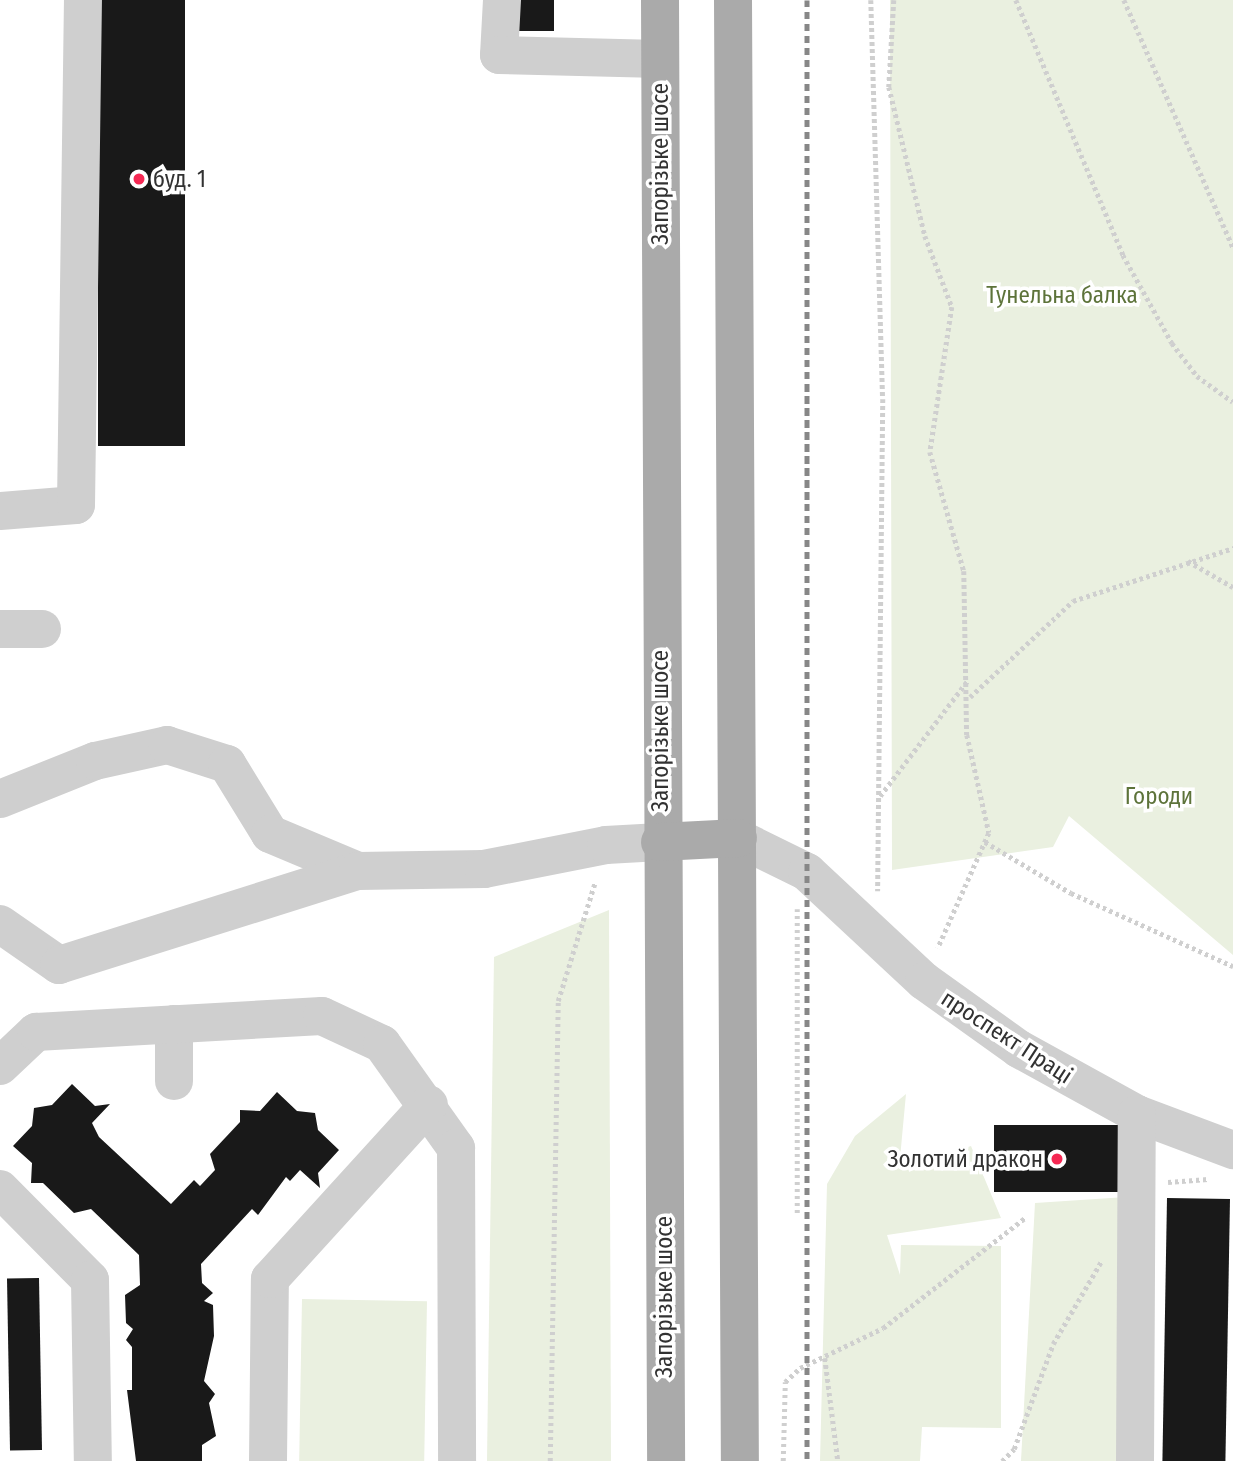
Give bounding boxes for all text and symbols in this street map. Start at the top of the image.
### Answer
street label: Запорізьке шосе [646,83,674,245]
place label: буд. 1 [153,165,206,193]
marker: буд. 1 [131,171,147,187]
park label: Тунельна балка [986,281,1138,309]
street label: Запорізьке шосе [646,650,674,812]
park label: Городи [1125,782,1193,810]
street label: проспект Праці [936,984,1078,1090]
place label: Золотий дракон [888,1145,1043,1173]
marker: Золотий дракон [1049,1151,1065,1167]
street label: Запорізьке шосе [650,1216,678,1378]

